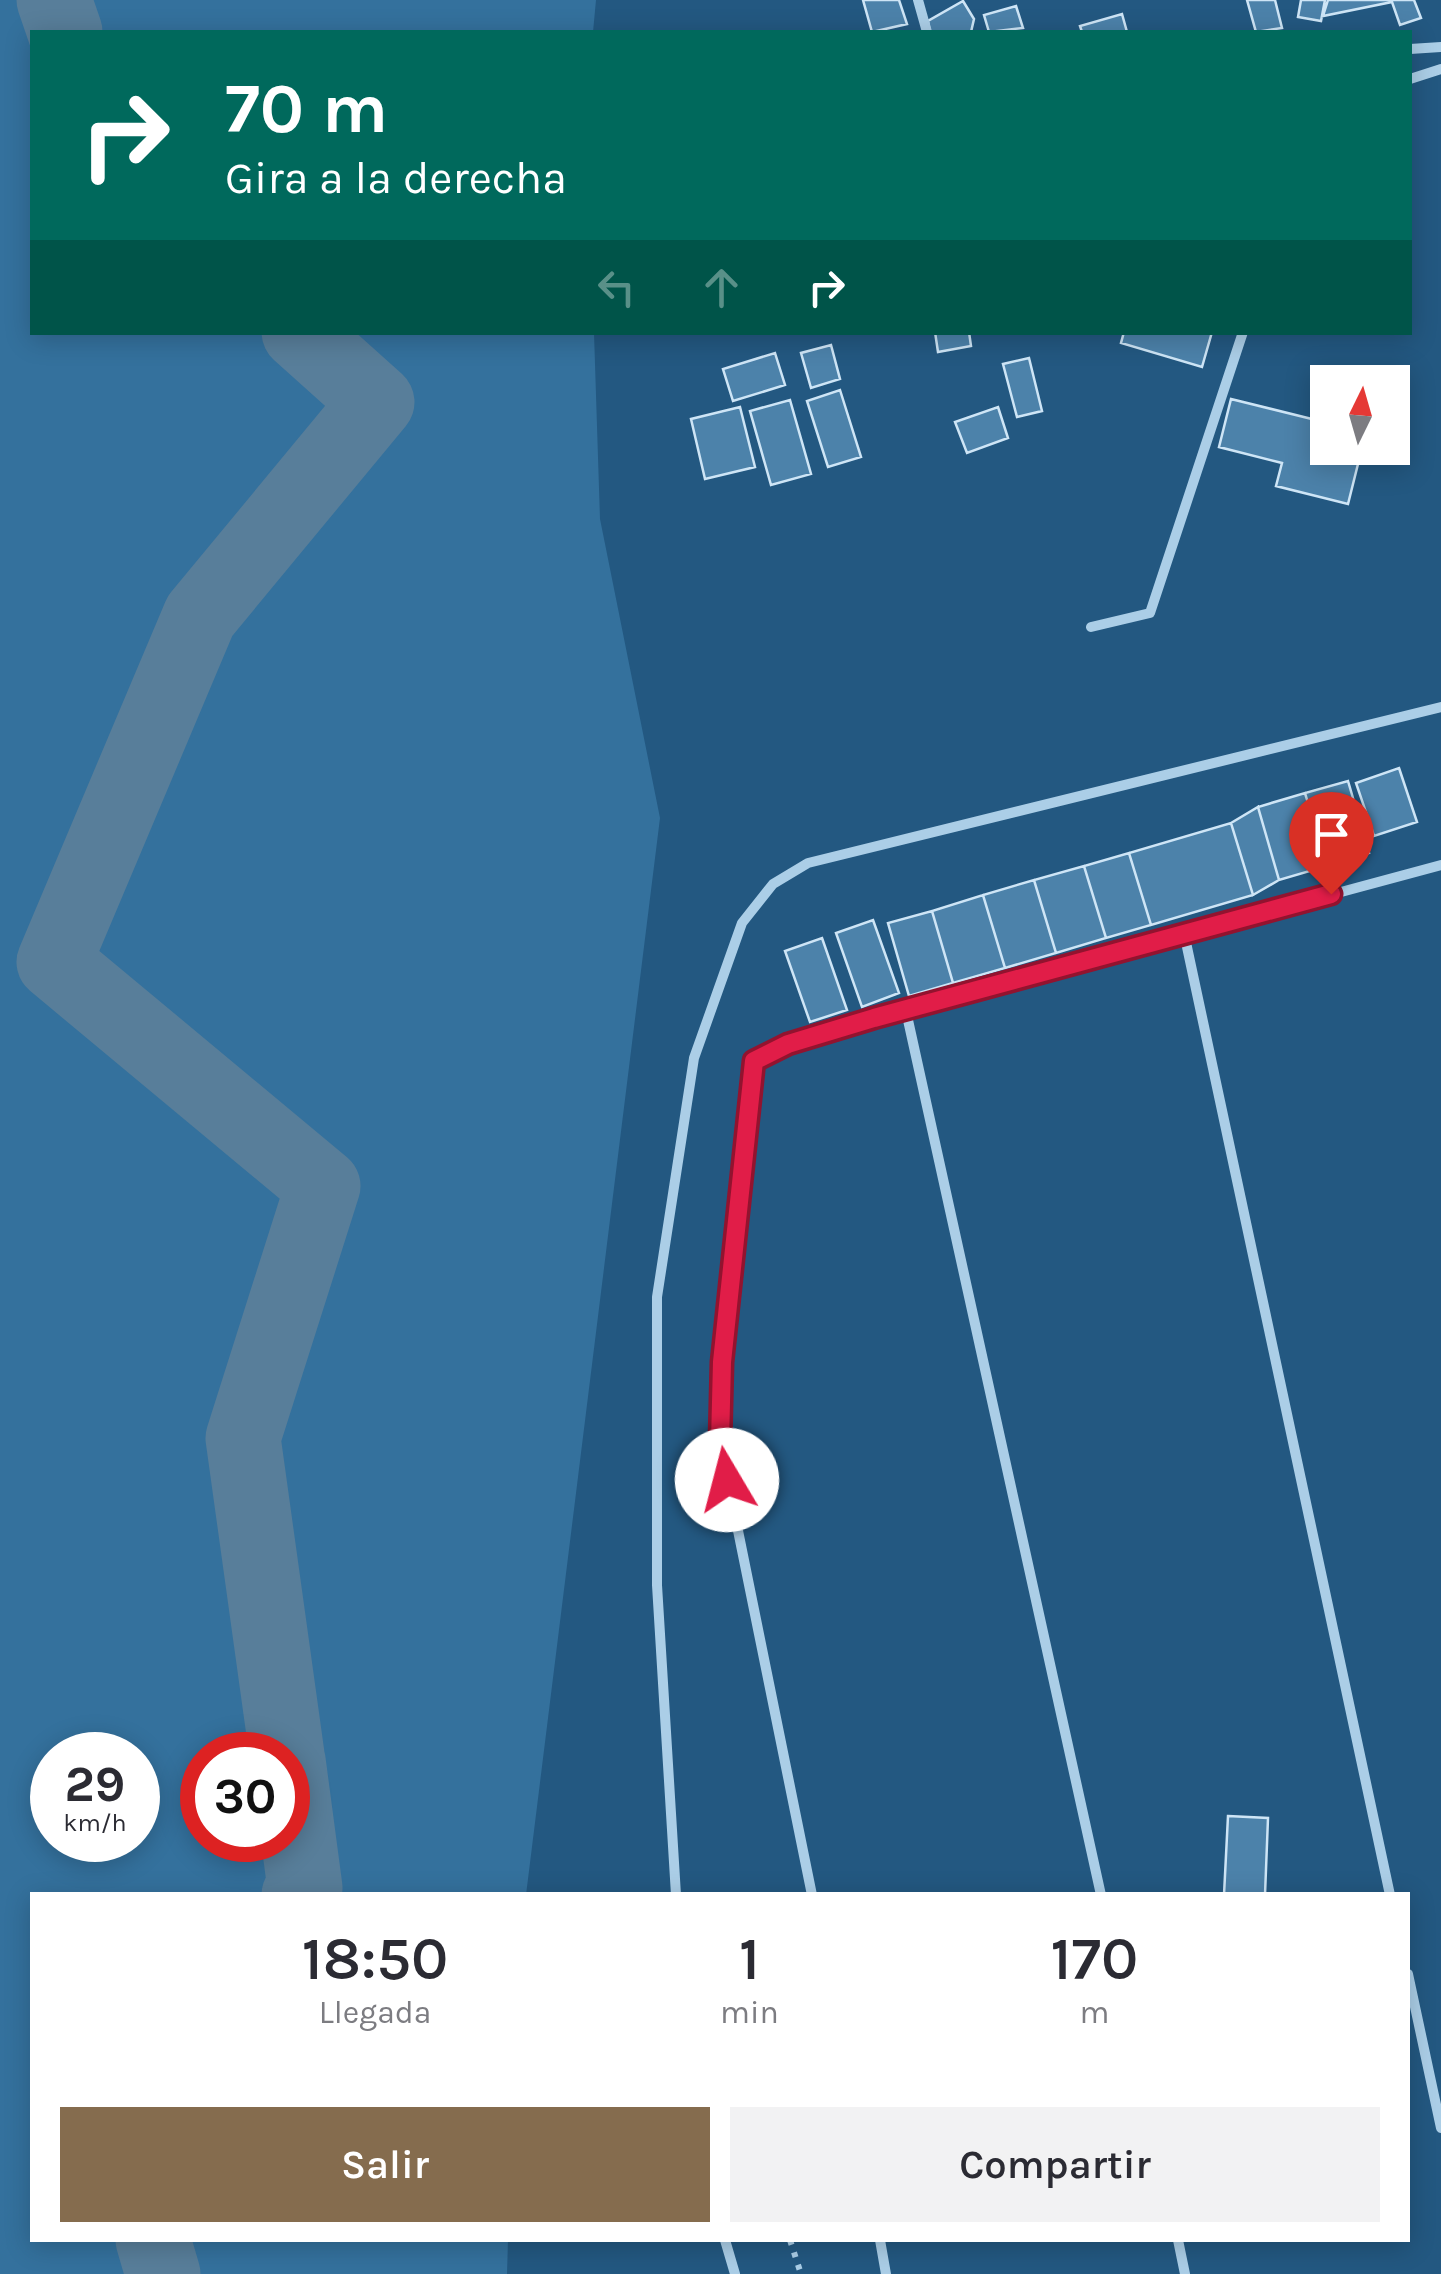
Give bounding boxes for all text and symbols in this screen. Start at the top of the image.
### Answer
text: 70 m [225,68,388,150]
icon: right [60,70,190,200]
text: Gira a la derecha [225,152,567,204]
icon: left [589,260,644,315]
icon: ahead [694,260,749,315]
icon: right [799,260,854,315]
north arrow [1310,365,1410,465]
map controls [1310,365,1410,465]
pin [1289,792,1374,895]
icon: arrive [1304,807,1359,862]
position arrow [675,1428,779,1532]
speed limit sign: 30 [180,1732,310,1862]
text: 29 [65,1755,125,1814]
text: km/h [63,1808,127,1837]
text: 18:50 [302,1924,448,1994]
text: 1 [739,1924,760,1994]
text: 170 [1051,1924,1138,1994]
text: Llegada [319,1994,431,2031]
text: min [720,1994,779,2031]
text: m [1079,1994,1109,2031]
button: Salir [60,2107,710,2222]
button: Compartir [730,2107,1380,2222]

